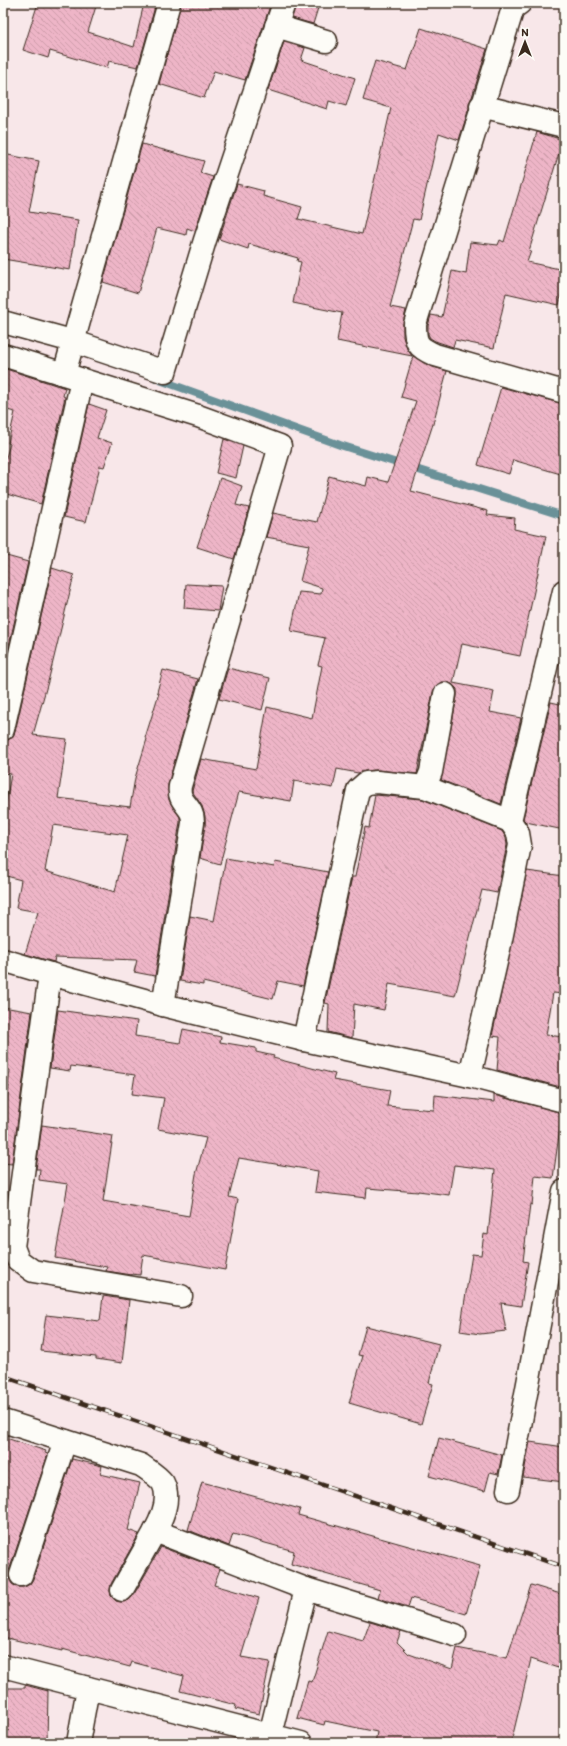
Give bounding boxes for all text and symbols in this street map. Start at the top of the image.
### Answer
north arrow [505,22,545,62]
text: N [521,26,529,39]

